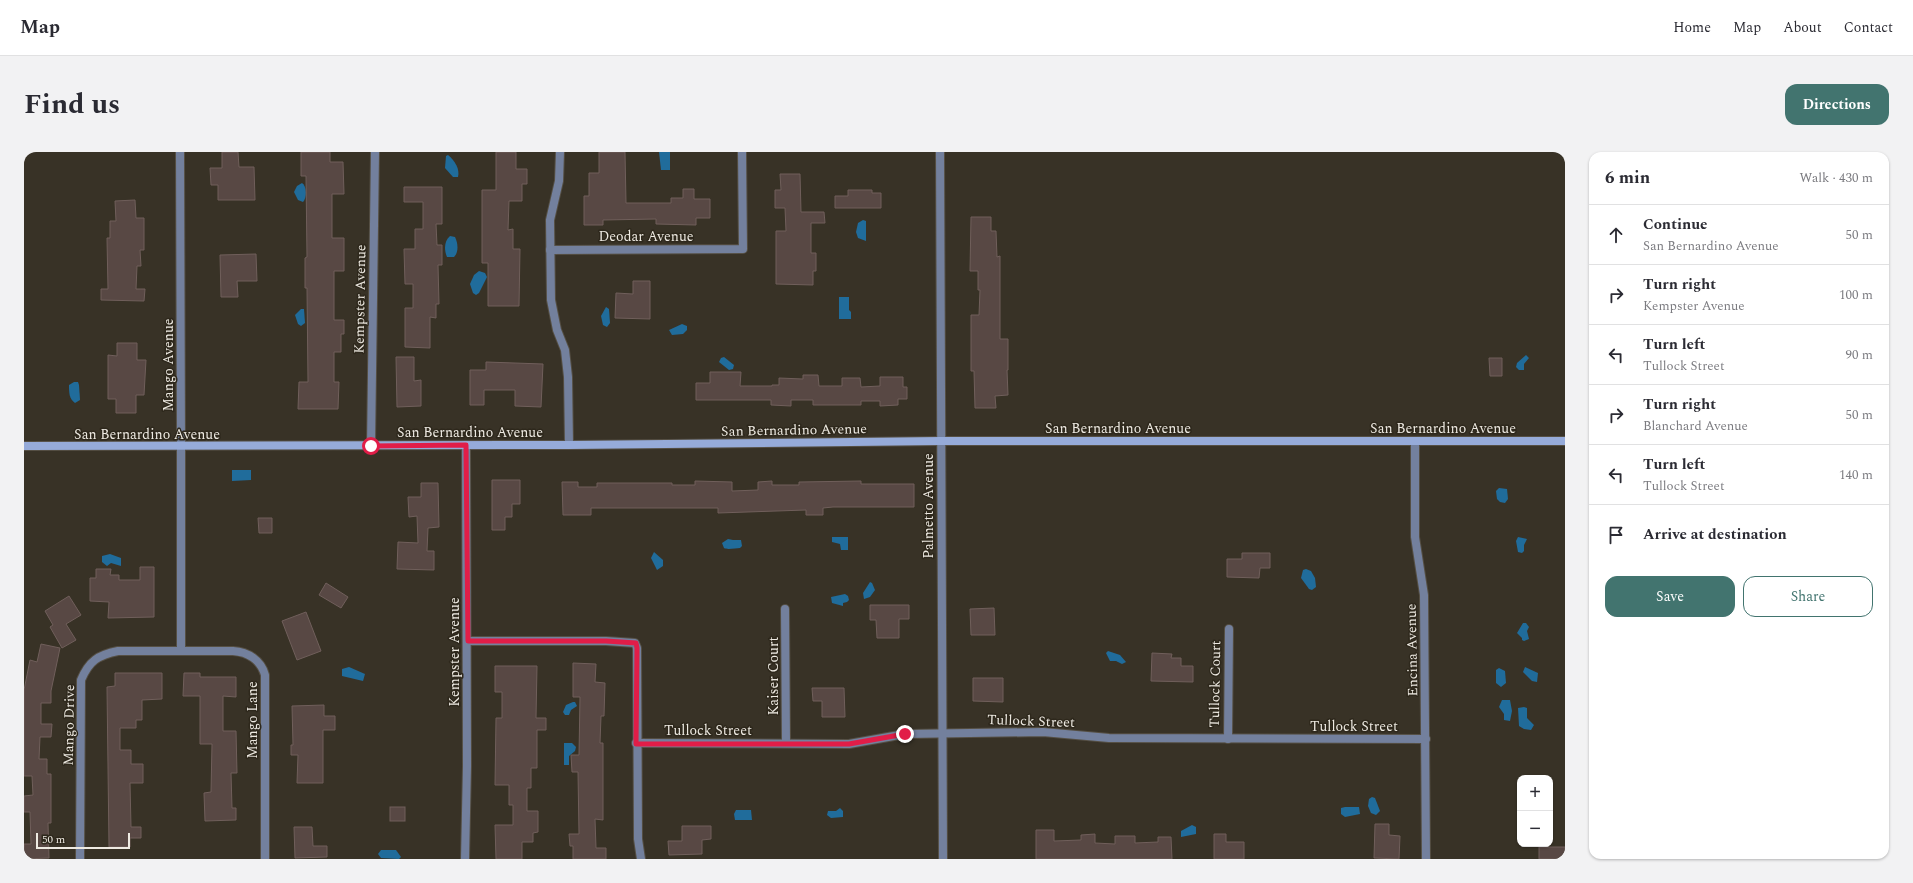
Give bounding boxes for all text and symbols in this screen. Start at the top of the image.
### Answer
text: Map [20,13,60,42]
text: Home [1673,17,1711,38]
text: Map [1733,17,1761,38]
text: About [1783,17,1822,38]
text: Contact [1844,17,1893,38]
text: Find us [24,83,120,126]
button: Directions [1785,84,1889,125]
text: 6 min [1605,165,1650,191]
text: Walk · 430 m [1799,168,1873,188]
text: Continue [1643,213,1708,236]
icon: ahead [1605,224,1627,246]
text: 50 m [1846,225,1873,245]
street label: Deodar Avenue [598,226,694,247]
text: San Bernardino Avenue [1643,236,1779,256]
street label: Kempster Avenue [349,244,371,354]
text: Turn right [1643,273,1716,296]
icon: right [1605,284,1627,306]
text: 100 m [1839,285,1873,305]
text: Kempster Avenue [1643,296,1745,316]
street label: Mango Avenue [158,318,179,412]
text: Turn left [1643,333,1705,356]
icon: left [1605,344,1627,366]
text: 90 m [1846,345,1873,365]
text: Tullock Street [1643,356,1725,376]
text: Turn right [1643,393,1716,416]
icon: right [1605,404,1627,426]
text: 50 m [1846,405,1873,425]
text: Blanchard Avenue [1643,416,1748,436]
street label: San Bernardino Avenue [721,418,867,442]
street label: San Bernardino Avenue [1045,418,1191,439]
street label: San Bernardino Avenue [1370,418,1516,439]
street label: San Bernardino Avenue [397,422,543,443]
street label: San Bernardino Avenue [74,424,220,445]
route start [362,437,380,455]
street label: Palmetto Avenue [918,453,939,559]
text: Turn left [1643,453,1705,476]
icon: left [1605,464,1627,486]
text: 140 m [1839,465,1873,485]
text: Tullock Street [1643,476,1725,496]
text: Arrive at destination [1643,523,1787,546]
icon: arrive [1605,524,1627,546]
button: Save [1605,576,1735,617]
button: Share [1743,576,1873,617]
street label: Kempster Avenue [444,597,465,707]
street label: Encina Avenue [1401,603,1423,697]
street label: Kaiser Court [763,636,784,716]
street label: Tullock Court [1204,640,1226,728]
street label: Mango Lane [242,681,263,759]
street label: Mango Drive [58,684,80,766]
street label: Tullock Street [987,709,1075,733]
street label: Tullock Street [1310,716,1398,737]
street label: Tullock Street [664,720,752,741]
route end [896,725,914,743]
map controls [1517,775,1553,847]
button: + [1517,775,1553,811]
button: − [1517,811,1553,847]
scale bar [36,831,130,850]
text: 50 m [42,831,65,848]

